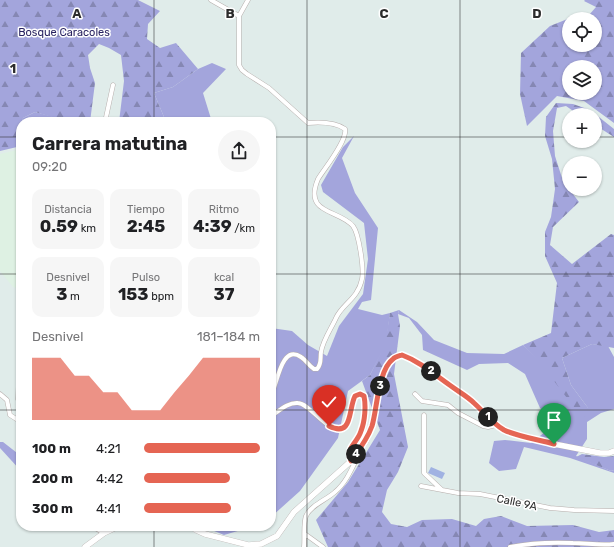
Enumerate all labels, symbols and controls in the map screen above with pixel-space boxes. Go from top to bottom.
text: A [72,6,82,21]
text: B [225,6,235,21]
text: C [379,6,389,21]
text: D [532,6,542,21]
map controls [562,12,602,196]
button: locate [562,12,602,52]
park label: Bosque Caracoles [18,26,110,39]
button: layers [562,60,602,100]
text: 1 [10,61,16,76]
button: + [562,108,602,148]
button: share [218,130,260,172]
text: Carrera matutina [32,133,187,155]
button: − [562,156,602,196]
text: 09:20 [32,159,67,174]
text: Distancia [44,203,92,216]
text: Tiempo [127,203,165,216]
text: Ritmo [209,203,239,216]
text: 0.59 [40,216,78,236]
text: 2:45 [127,216,165,236]
text: 4:39 [193,216,232,236]
text: km [78,222,96,235]
text: /km [232,222,255,235]
text: Desnivel [46,271,90,284]
text: Pulso [132,271,160,284]
text: kcal [214,271,234,284]
text: 3 [56,284,67,304]
text: 153 [118,284,149,304]
text: 37 [214,284,234,304]
text: m [67,290,80,303]
text: bpm [149,290,174,303]
text: Desnivel [32,329,83,344]
text: 181–184 m [197,329,260,344]
pin: 2 [421,361,441,381]
text: 2 [427,364,435,377]
pin: 3 [370,376,390,396]
text: 3 [376,379,384,392]
pin [312,385,346,426]
icon: check [318,391,340,413]
pin [537,403,571,444]
pin: 1 [478,407,498,427]
icon: arrive [543,409,565,431]
text: 1 [485,410,491,423]
text: 100 m [32,441,71,456]
text: 4:21 [96,441,121,456]
pin: 4 [346,444,366,464]
text: 4 [352,447,360,460]
text: 200 m [32,471,73,486]
text: 4:42 [96,471,123,486]
street label: Calle 9A [495,492,539,513]
text: 300 m [32,501,73,516]
text: 4:41 [96,501,121,516]

